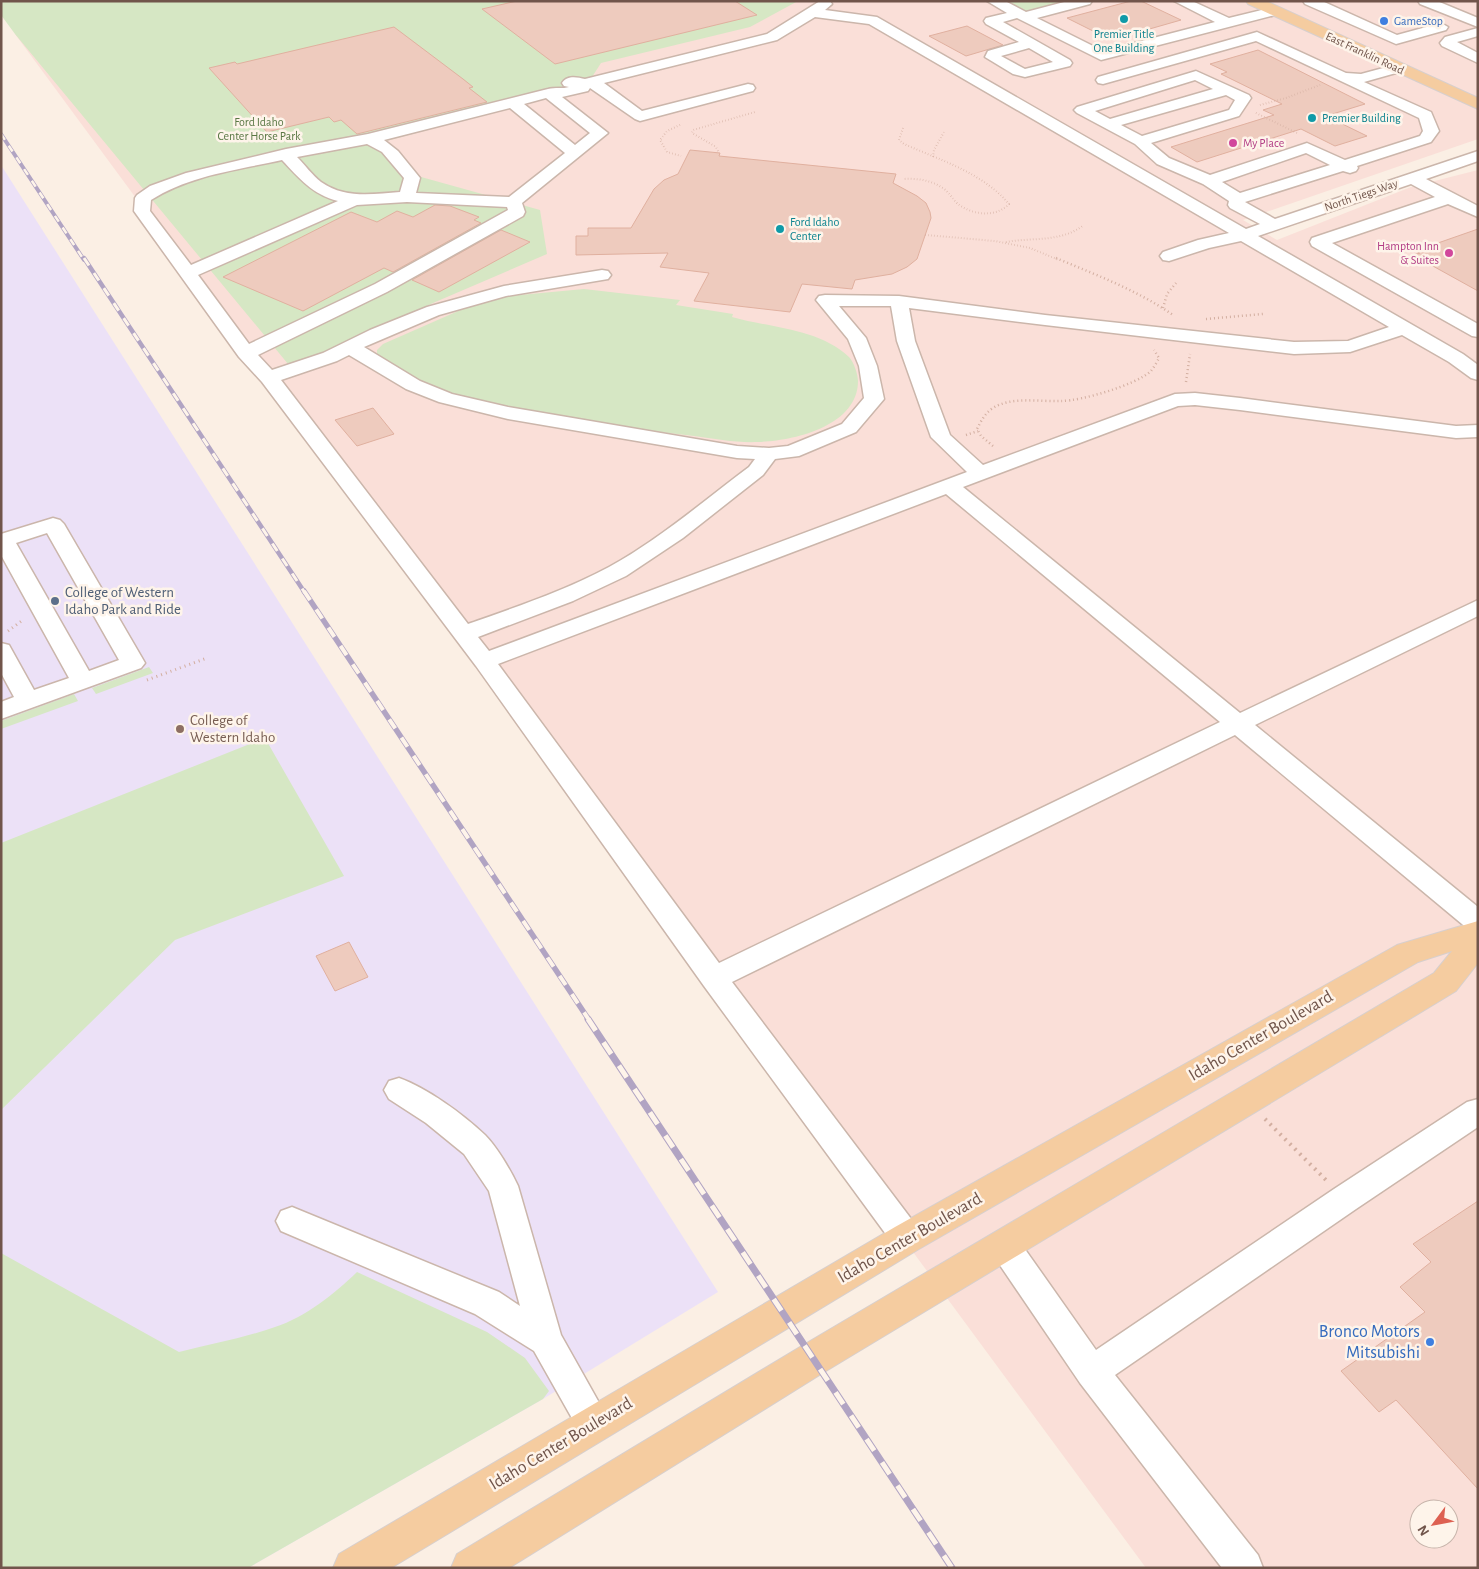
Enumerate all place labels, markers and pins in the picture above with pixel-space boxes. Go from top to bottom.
marker: Premier Title One Building [1118,13,1130,25]
marker: GameStop [1378,15,1390,27]
place label: GameStop [1394,15,1443,27]
place label: Premier Title One Building [1094,28,1155,54]
marker: Premier Building [1306,112,1318,124]
place label: Premier Building [1322,112,1401,124]
marker: My Place [1227,137,1239,149]
place label: My Place [1243,137,1284,150]
place label: Ford Idaho Center [790,216,840,242]
marker: Ford Idaho Center [774,223,786,235]
place label: Hampton Inn & Suites [1377,240,1439,266]
marker: Hampton Inn & Suites [1443,247,1455,259]
place label: College of Western Idaho Park and Ride [65,585,181,617]
marker: College of Western Idaho Park and Ride [49,595,61,607]
place label: College of Western Idaho [190,713,275,745]
marker: College of Western Idaho [174,723,186,735]
place label: Bronco Motors Mitsubishi [1319,1323,1420,1362]
marker: Bronco Motors Mitsubishi [1424,1336,1436,1348]

